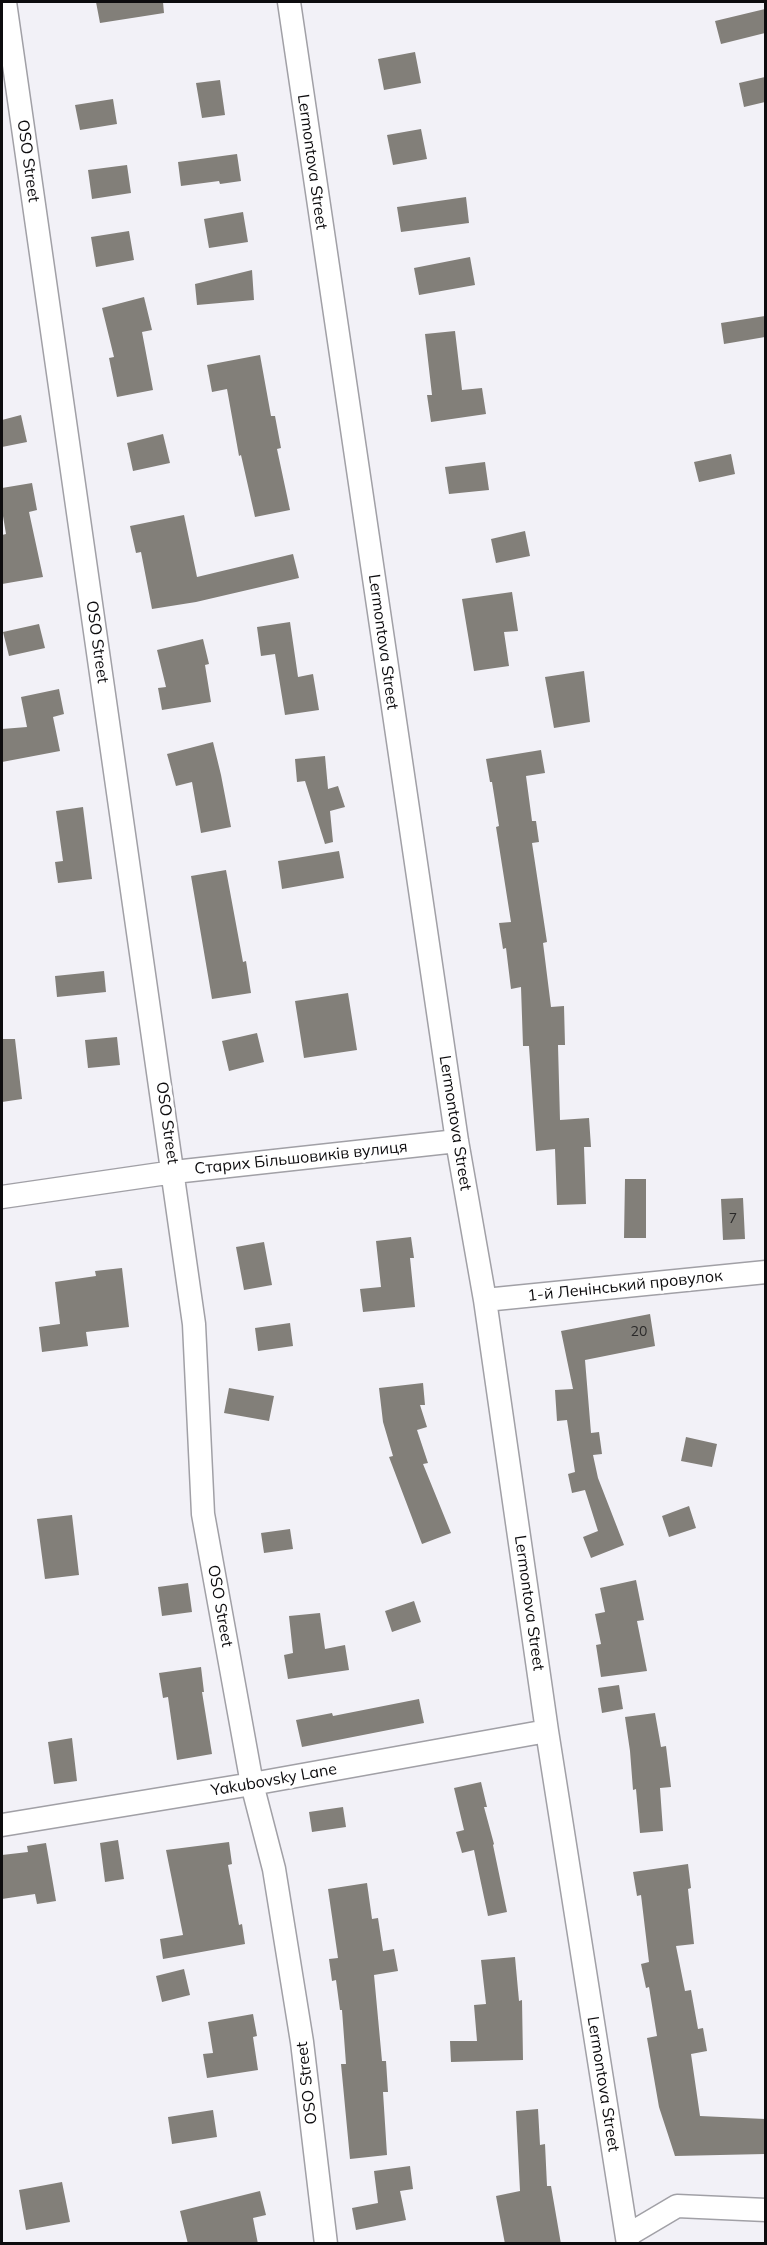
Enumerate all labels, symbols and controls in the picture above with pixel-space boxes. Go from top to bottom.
street label: Lermontova Street [293,93,331,231]
street label: OSO Street [13,119,43,203]
street label: Lermontova Street [364,573,402,711]
street label: OSO Street [82,600,112,684]
street label: Lermontova Street [435,1054,475,1192]
street label: OSO Street [152,1081,182,1165]
street label: Старих Більшовиків вулиця [193,1137,409,1179]
house number: 7 [729,1211,737,1227]
street label: 1-й Ленінський провулок [527,1266,723,1306]
house number: 20 [631,1324,647,1340]
street label: Lermontova Street [510,1534,548,1672]
street label: OSO Street [203,1563,237,1649]
street label: Yakubovsky Lane [210,1759,338,1801]
street label: Lermontova Street [583,2015,623,2153]
street label: OSO Street [292,2041,322,2125]

